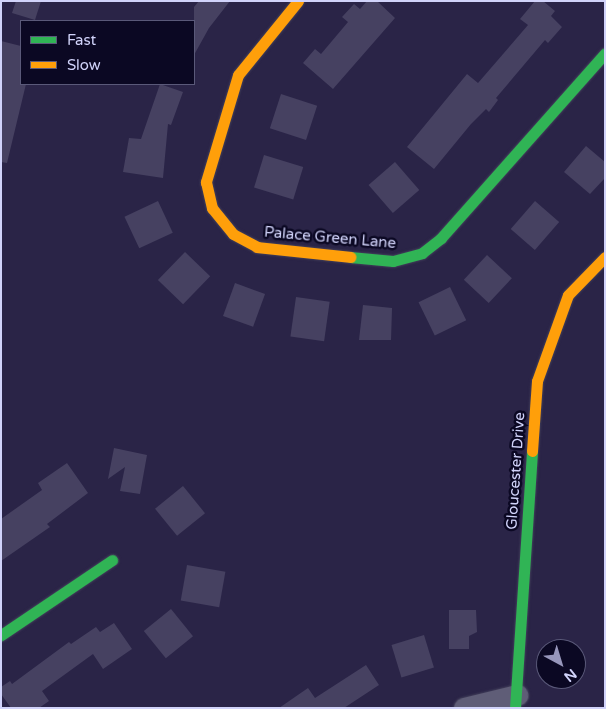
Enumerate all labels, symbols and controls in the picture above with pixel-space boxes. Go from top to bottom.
legend [20,20,195,85]
text: Fast [67,31,96,49]
text: Slow [67,56,101,74]
street label: Palace Green Lane [263,223,397,253]
street label: Gloucester Drive [503,412,529,530]
north arrow [536,639,586,689]
text: N [560,665,580,685]

